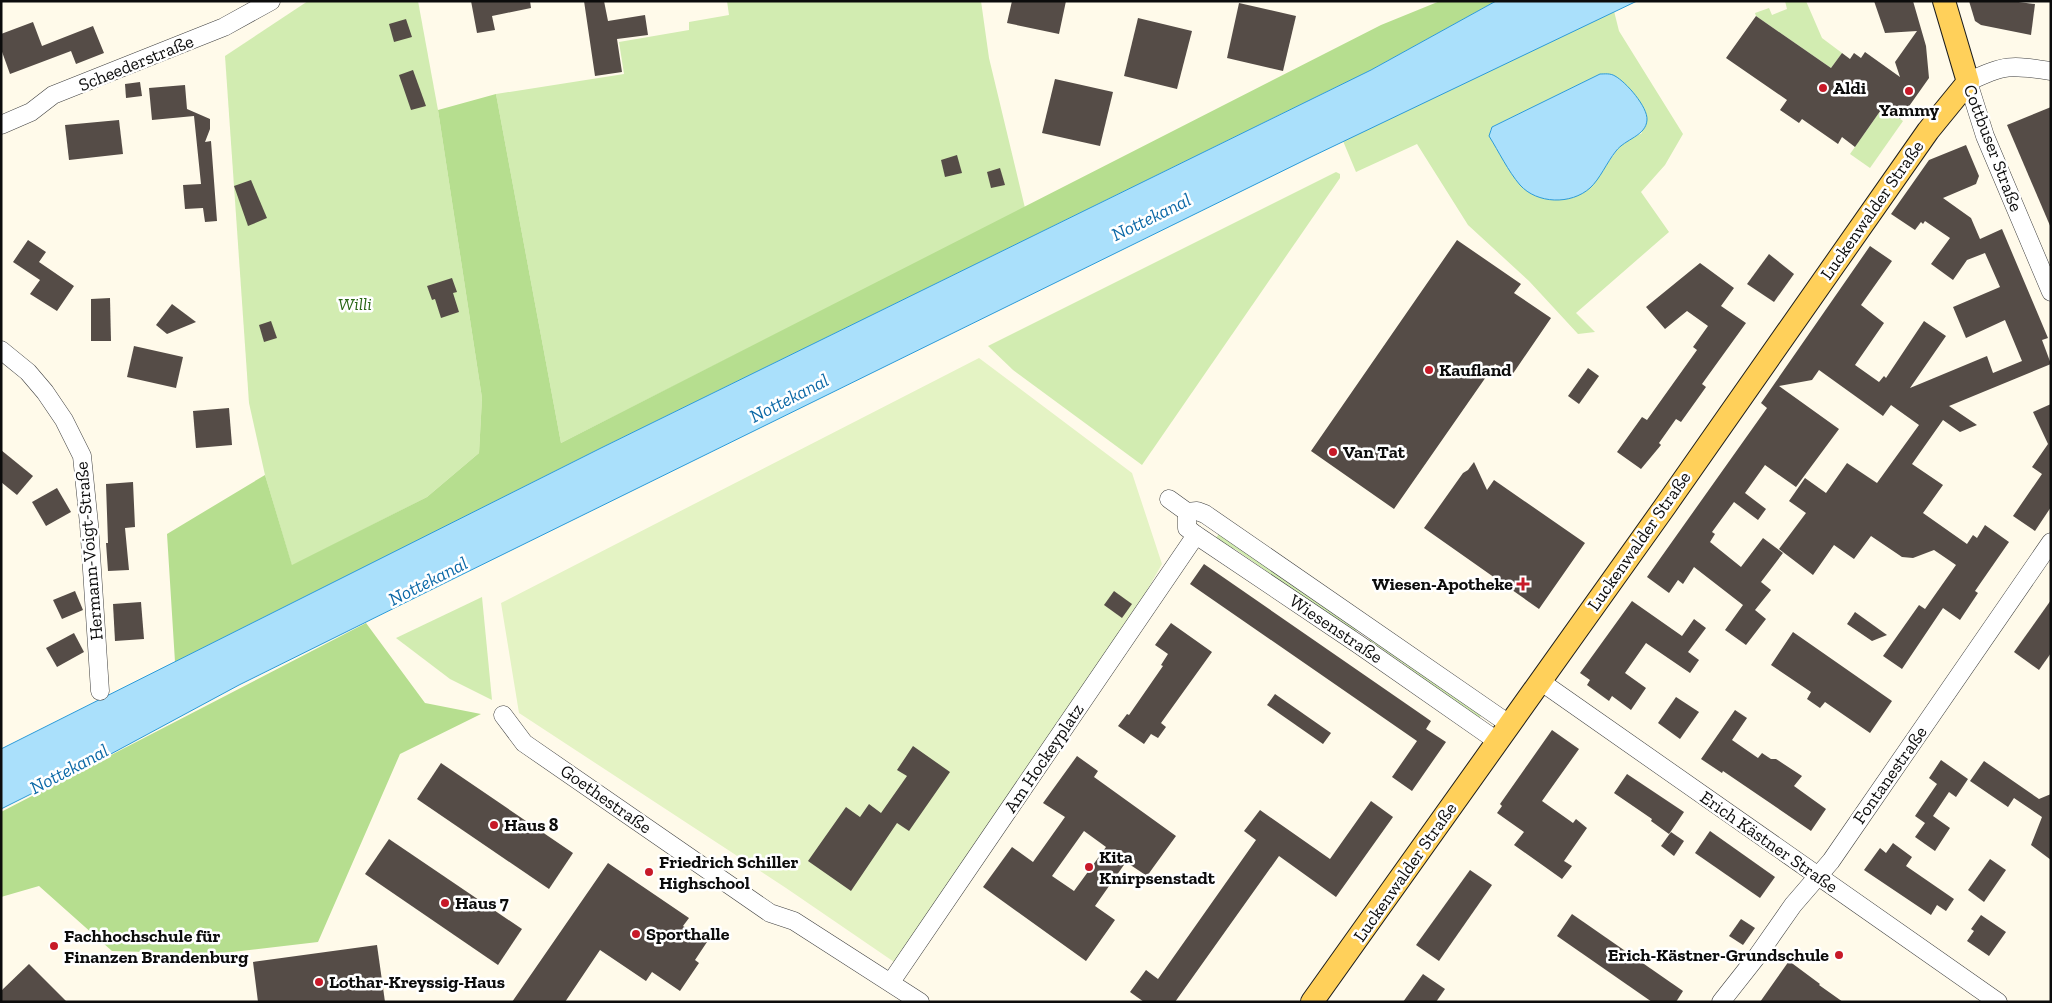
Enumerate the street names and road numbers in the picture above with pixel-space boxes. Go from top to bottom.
street label: Scheederstraße [75,30,197,96]
street label: Cottbuser Straße [1959,81,2027,215]
street label: Luckenwalder Straße [1816,136,1928,284]
street label: Hermann-Voigt-Straße [70,461,108,641]
street label: Luckenwalder Straße [1583,467,1695,615]
street label: Wiesenstraße [1285,590,1387,668]
street label: Am Hockeyplatz [999,699,1089,817]
street label: Fontanestraße [1848,722,1932,828]
street label: Goethestraße [556,759,656,839]
street label: Erich Kästner Straße [1696,786,1842,898]
street label: Luckenwalder Straße [1349,798,1461,946]

